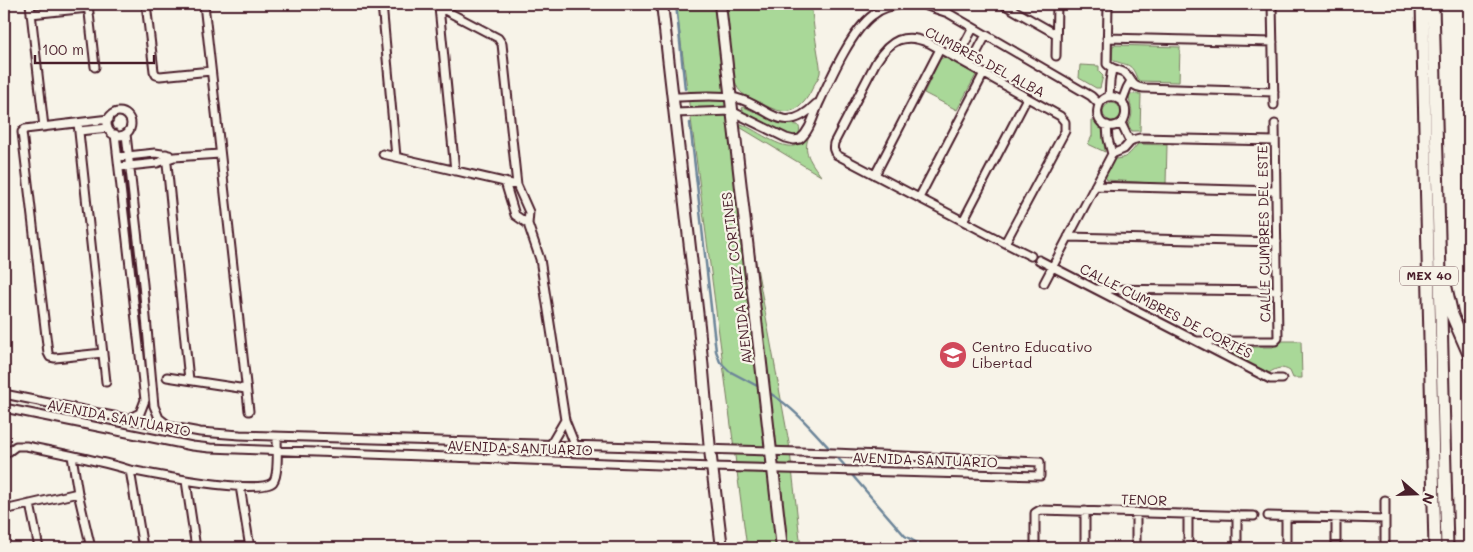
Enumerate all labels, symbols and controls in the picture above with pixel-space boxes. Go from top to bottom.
street label: CUMBRES DEL ALBA [922,22,1049,101]
scale bar [35,32,154,64]
text: 100 m [42,39,84,59]
street label: CALLE CUMBRES DEL ESTE [1252,146,1275,322]
street label: AVENIDA RUIZ CORTINES [716,191,757,365]
street label: CALLE CUMBRES DE CORTÉS [1077,259,1256,363]
road number: MEX 40 [1400,266,1458,286]
place label: Centro Educativo Libertad [972,337,1092,372]
school or university icon: Centro Educativo Libertad [938,340,968,370]
street label: AVENIDA SANTUARIO [46,394,192,441]
street label: AVENIDA SANTUARIO [447,435,593,460]
street label: AVENIDA SANTUARIO [852,447,998,472]
north arrow [1390,470,1440,520]
street label: TENOR [1121,489,1167,510]
text: N [1418,490,1439,507]

